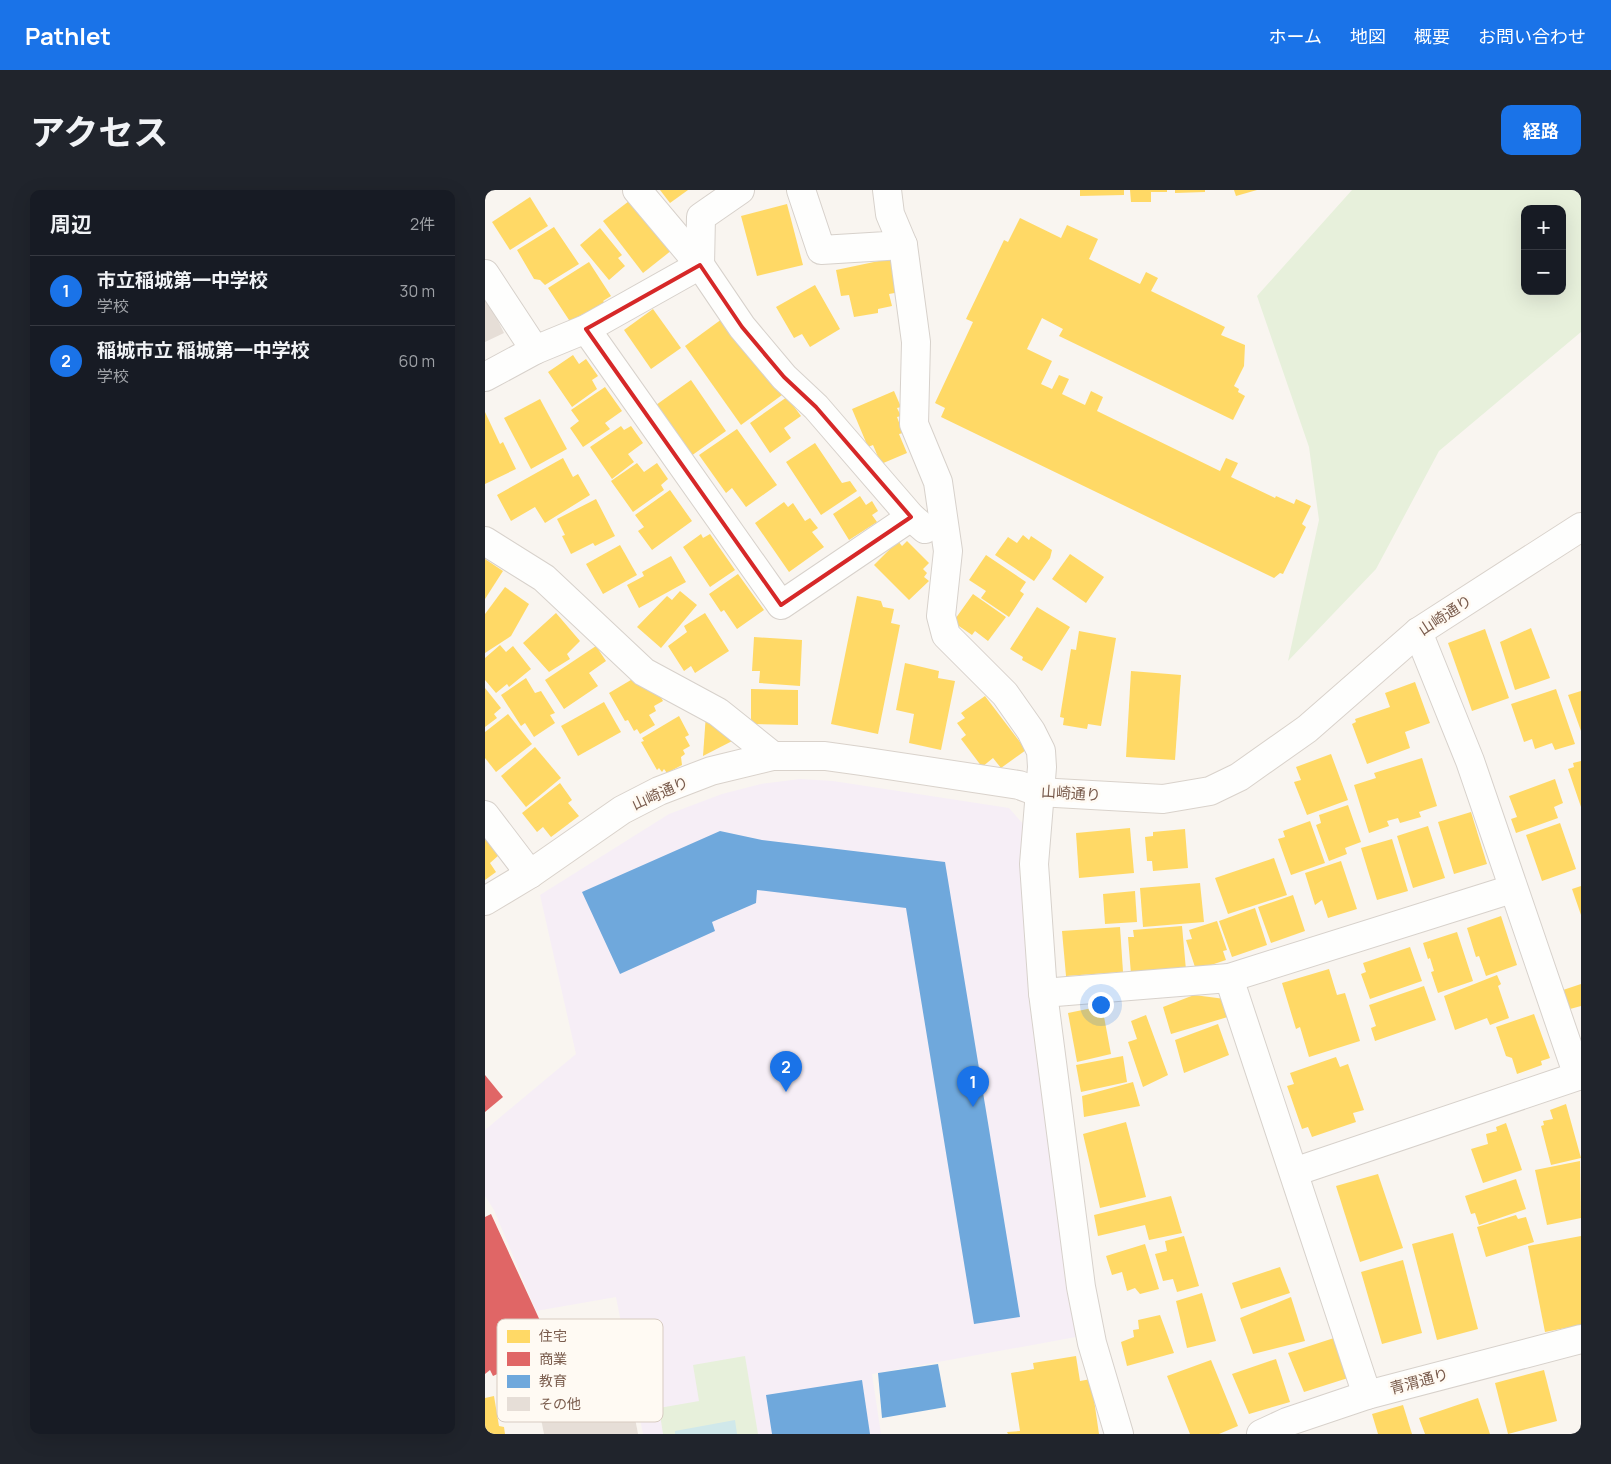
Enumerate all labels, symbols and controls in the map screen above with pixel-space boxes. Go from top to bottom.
text: Pathlet [25,19,111,52]
text: ホーム [1269,24,1322,48]
text: 地図 [1350,24,1386,48]
text: 概要 [1414,24,1450,48]
text: お問い合わせ [1478,24,1586,48]
button: 経路 [1501,105,1581,155]
text: アクセス [30,108,168,156]
map controls [1521,205,1566,295]
button: + [1521,205,1566,250]
text: 周辺 [50,210,92,238]
text: 2件 [410,213,435,235]
button: − [1521,250,1566,295]
text: 市立稲城第一中学校 [97,267,268,293]
text: 1 [62,280,70,302]
text: 30 m [400,280,435,302]
text: 学校 [97,295,129,317]
text: 稲城市立 稲城第一中学校 [97,337,310,363]
text: 2 [61,350,71,372]
text: 60 m [399,350,435,372]
text: 学校 [97,365,129,387]
street label: 山崎通り [1414,590,1476,640]
street label: 山崎通り [628,771,692,815]
street label: 山崎通り [1040,780,1102,806]
your location [1088,992,1114,1018]
pin: 2 [770,1051,802,1092]
pin: 1 [957,1066,989,1107]
legend [497,1319,663,1422]
text: 住宅 [539,1326,567,1345]
text: 商業 [539,1349,567,1368]
street label: 青渭通り [1387,1363,1451,1399]
text: 教育 [539,1371,567,1390]
text: その他 [539,1394,581,1413]

